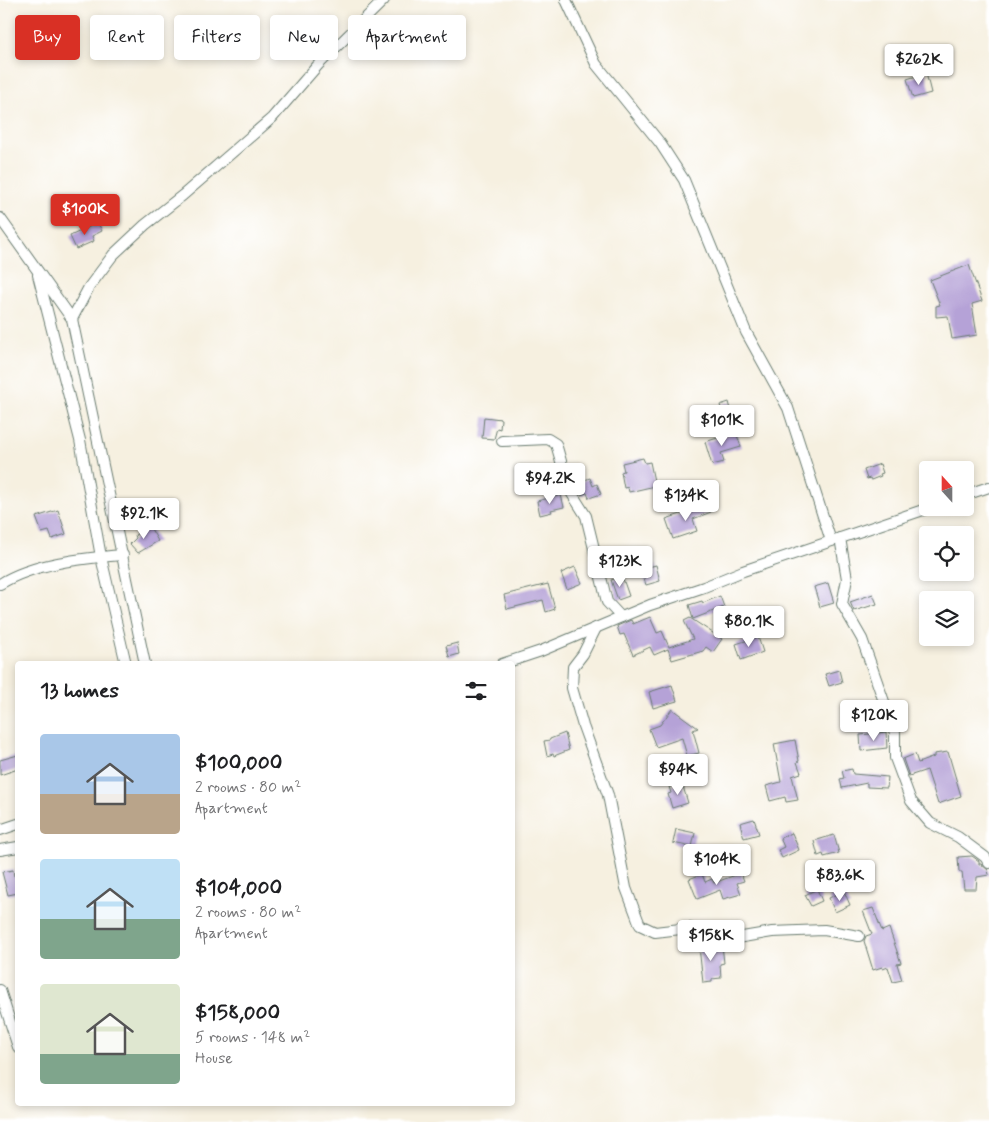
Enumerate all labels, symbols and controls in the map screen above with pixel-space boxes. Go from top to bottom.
chip: Buy [15,15,80,60]
chip: Rent [90,15,164,60]
chip: Filters [174,15,260,60]
chip: New [270,15,338,60]
chip: Apartment [348,15,466,60]
pin: $262K [884,44,954,86]
text: $262K [896,49,942,70]
pin: $100K [50,194,120,236]
text: $100K [62,199,108,220]
pin: $101K [687,404,757,447]
text: $101K [700,410,744,431]
north arrow [919,461,974,516]
map controls [919,461,974,646]
pin: $94.2K [509,462,591,505]
text: $94.2K [525,468,575,489]
pin: $134K [651,480,721,522]
text: $134K [664,485,708,506]
pin: $92.1K [103,498,185,540]
text: $92.1K [120,503,168,524]
button: locate [919,526,974,581]
pin: $123K [585,546,655,588]
text: $123K [599,551,641,572]
button: layers [919,591,974,646]
pin: $80.1K [708,606,790,648]
text: $80.1K [724,611,774,632]
text: 13 homes [40,677,119,705]
icon: filters [462,677,490,705]
pin: $120K [839,700,909,742]
text: $120K [851,705,897,726]
text: $100,000 [195,749,282,777]
icon: home [80,754,140,814]
pin: $94K [648,754,708,796]
text: $94K [659,759,697,780]
text: 2 rooms · 80 m² [195,777,301,798]
text: Apartment [195,798,268,819]
pin: $104K [682,844,752,886]
text: $104K [694,849,740,870]
pin: $83.6K [799,860,881,902]
text: $83.6K [816,865,864,886]
text: $104,000 [195,874,282,902]
icon: home [80,879,140,939]
text: 2 rooms · 80 m² [195,902,301,923]
pin: $158K [676,920,746,962]
text: Apartment [195,923,268,944]
text: $158K [688,925,734,946]
text: $158,000 [195,999,280,1027]
icon: home [80,1004,140,1064]
text: 5 rooms · 148 m² [195,1027,310,1048]
text: House [195,1048,233,1069]

